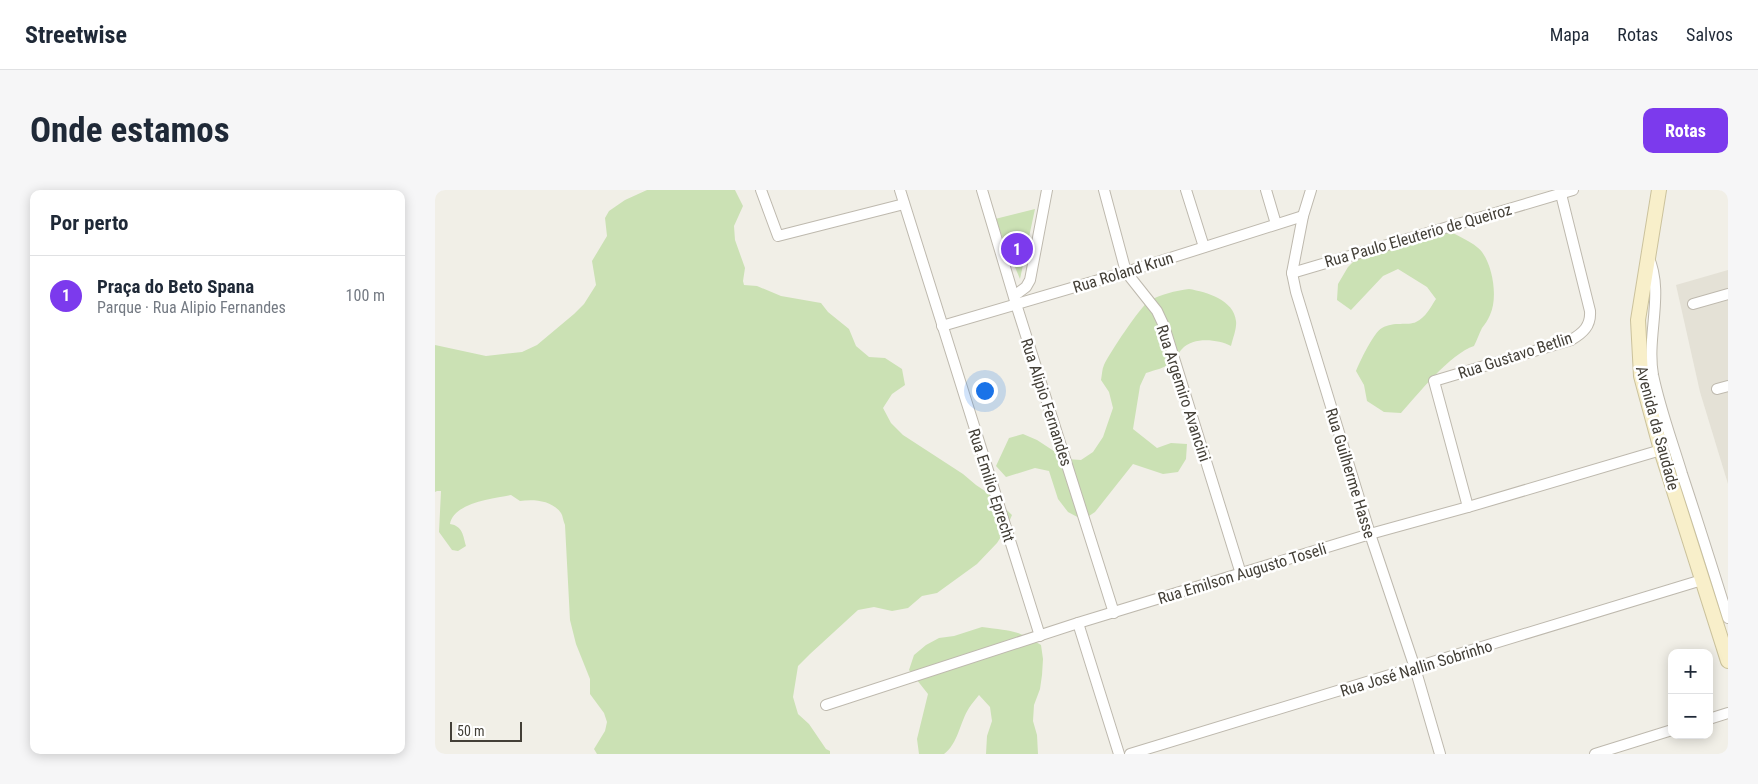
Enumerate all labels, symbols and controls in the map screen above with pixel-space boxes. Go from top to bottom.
text: Streetwise [25,21,127,49]
text: Mapa [1550,24,1589,45]
text: Rotas [1617,24,1658,45]
text: Salvos [1686,24,1733,45]
button: Rotas [1643,108,1728,153]
text: Onde estamos [30,110,230,151]
street label: Rua Paulo Eleuterio de Queiroz [1322,200,1514,271]
text: Por perto [50,211,129,235]
pin: 1 [1001,230,1033,268]
street label: Rua Roland Krun [1071,248,1176,297]
text: Praça do Beto Spana [97,275,254,298]
text: 1 [62,286,70,305]
text: 100 m [346,286,385,305]
text: Parque · Rua Alipio Fernandes [97,298,286,317]
street label: Rua Argemiro Avancini [1152,322,1215,464]
street label: Rua Gustavo Betlin [1456,328,1575,383]
street label: Rua Alipio Fernandes [1017,336,1076,468]
street label: Avenida da Saudade [1632,364,1683,492]
your location [972,378,998,404]
street label: Rua Guilherme Hasse [1322,406,1379,541]
street label: Rua Emilio Eprecht [964,426,1019,545]
street label: Rua Emilson Augusto Toseli [1156,539,1329,608]
street label: Rua José Nallin Sobrinho [1338,636,1495,701]
map controls [1668,649,1713,739]
button: + [1668,649,1713,694]
button: − [1668,694,1713,739]
scale bar [450,719,523,742]
text: 50 m [457,723,485,739]

